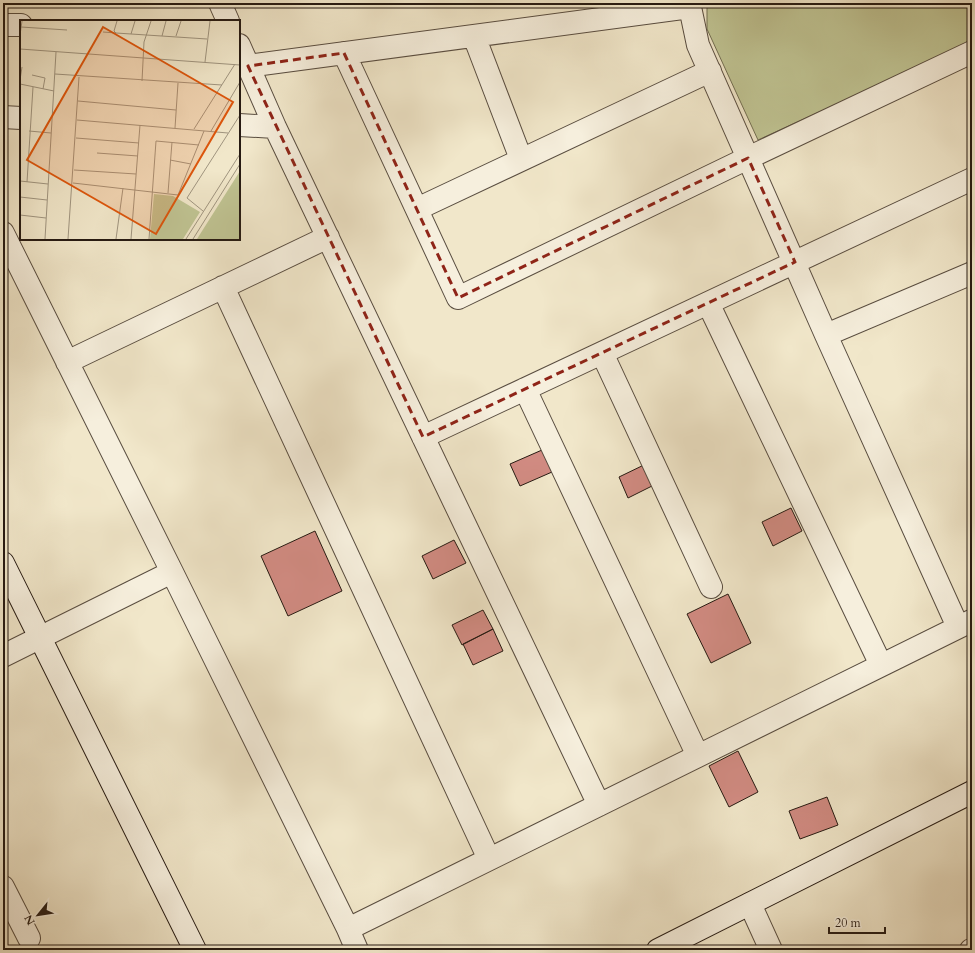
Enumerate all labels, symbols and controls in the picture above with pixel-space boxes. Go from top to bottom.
inset map [20,20,240,240]
north arrow [18,895,58,935]
scale bar [829,909,885,935]
text: N [21,911,39,928]
text: 20 m [835,915,862,931]

